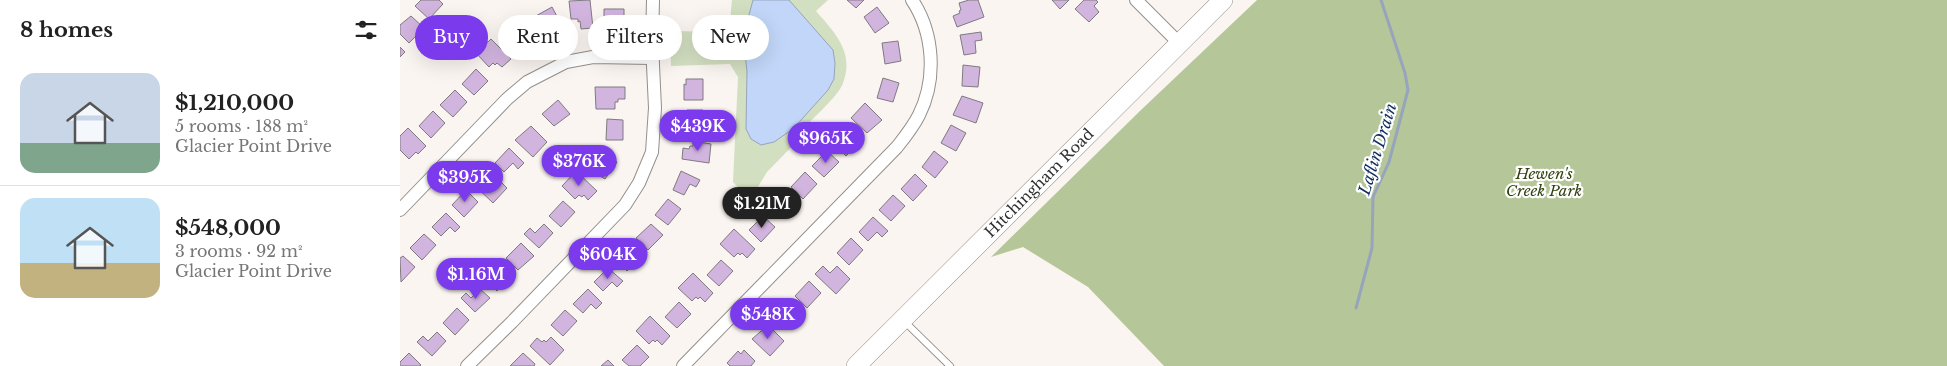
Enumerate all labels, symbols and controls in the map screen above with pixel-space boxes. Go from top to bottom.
chip: Buy [415,15,488,60]
chip: Rent [498,15,578,60]
chip: Filters [588,15,682,60]
chip: New [692,15,769,60]
icon: filters [352,16,380,44]
text: 8 homes [20,17,113,43]
text: $1,210,000 [175,90,294,116]
icon: home [60,93,120,153]
water label: Laflin Drain [1353,101,1400,198]
pin: $439K [663,110,733,152]
text: 5 rooms · 188 m² [175,116,308,136]
text: $439K [670,116,726,136]
pin: $965K [791,121,861,164]
street label: Hitchingham Road [980,124,1098,241]
text: $965K [799,128,853,148]
text: Glacier Point Drive [175,136,332,156]
pin: $376K [544,144,614,187]
text: $376K [553,151,605,171]
pin: $395K [430,160,500,203]
park label: Hewen's Creek Park [1506,164,1582,200]
text: $395K [438,167,492,187]
pin: $1.21M [721,186,803,229]
text: $1.21M [733,193,791,213]
text: $548,000 [175,215,281,241]
icon: home [60,218,120,278]
pin: $604K [573,238,643,280]
text: 3 rooms · 92 m² [175,241,302,261]
text: $604K [580,244,636,264]
pin: $1.16M [435,258,517,300]
text: Glacier Point Drive [175,261,332,281]
text: $1.16M [447,264,505,284]
pin: $548K [733,298,803,340]
text: $548K [741,304,795,324]

